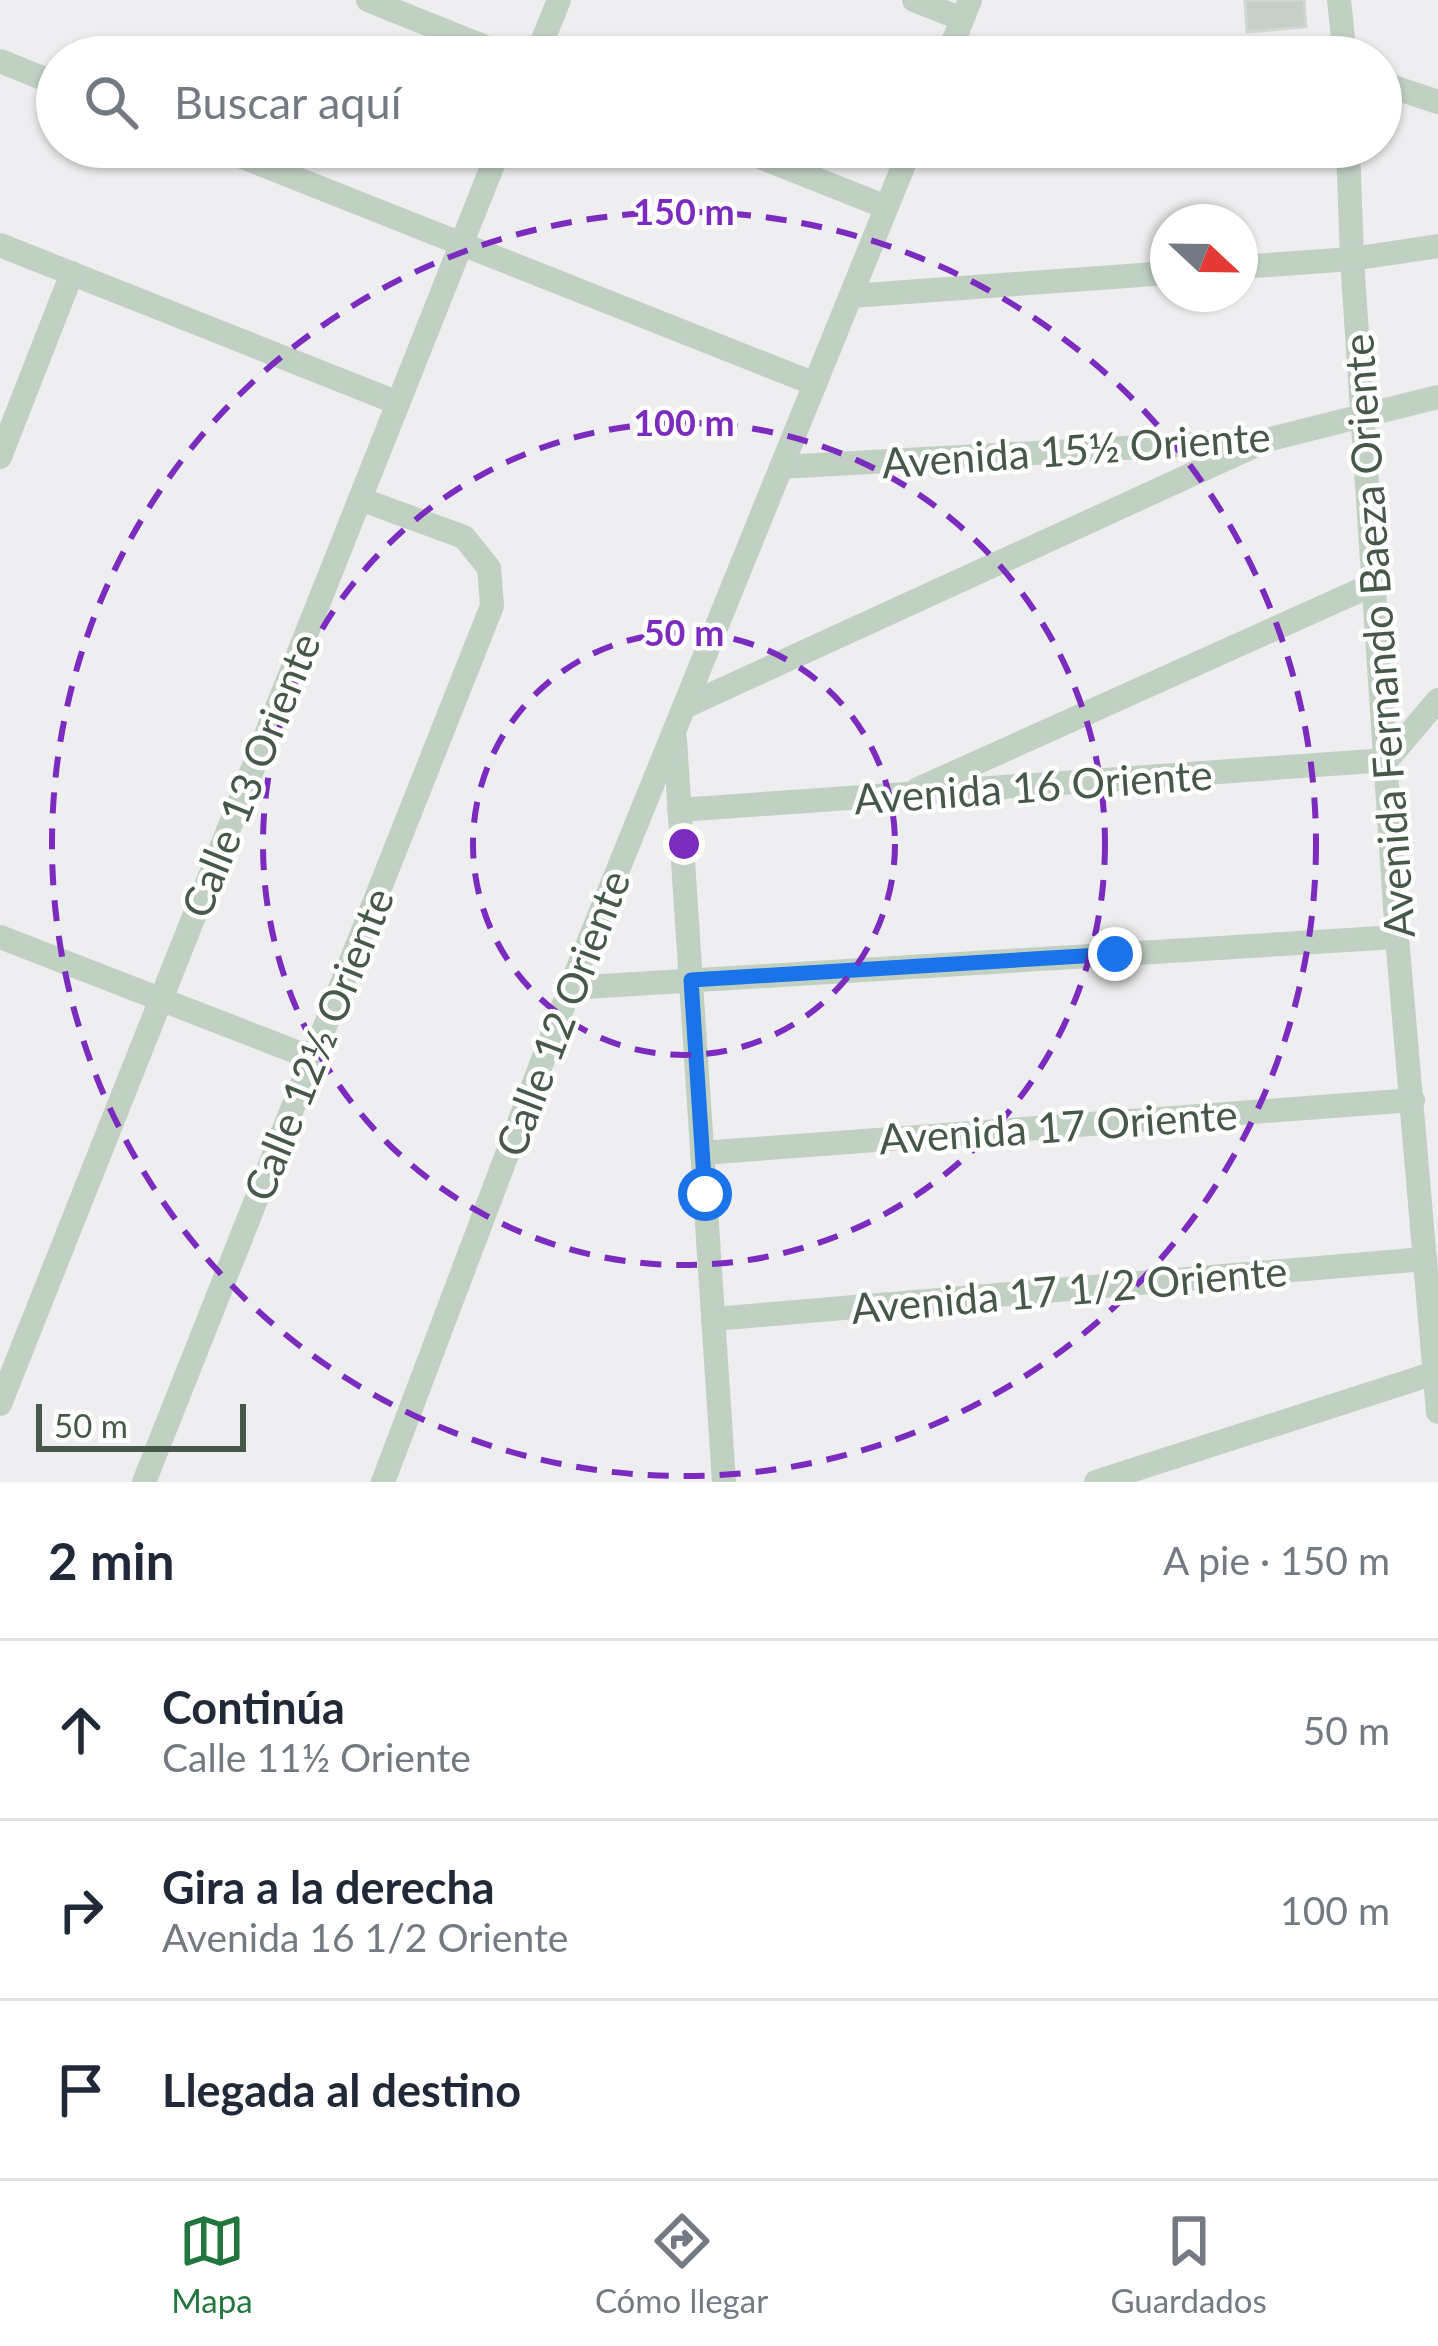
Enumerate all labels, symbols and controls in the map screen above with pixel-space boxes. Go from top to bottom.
search box [36,36,1402,168]
icon: search [78,69,144,135]
text: Buscar aquí [174,75,401,129]
text: 150 m [633,189,735,233]
north arrow [1150,204,1258,312]
street label: Avenida Fernando Baeza Oriente [1332,332,1424,940]
text: 100 m [633,400,735,444]
street label: Avenida 15½ Oriente [880,410,1272,488]
text: 50 m [644,610,724,654]
street label: Calle 13 Oriente [170,626,330,924]
street label: Avenida 16 Oriente [852,749,1214,823]
centre of rings [663,823,705,865]
street label: Calle 12 Oriente [485,863,639,1163]
street label: Calle 12½ Oriente [233,880,403,1208]
route end [1088,927,1142,981]
street label: Avenida 17 Oriente [877,1089,1239,1163]
route start [678,1167,732,1221]
street label: Avenida 17 1/2 Oriente [849,1245,1289,1333]
scale bar [36,1398,246,1451]
text: 50 m [54,1405,128,1445]
text: 2 min [48,1530,174,1591]
text: A pie · 150 m [1163,1537,1390,1583]
text: Continúa [162,1680,345,1734]
icon: ahead [48,1697,114,1763]
text: 50 m [1303,1707,1390,1753]
text: Calle 11½ Oriente [162,1734,471,1780]
text: Gira a la derecha [162,1860,495,1914]
icon: right [48,1877,114,1943]
text: 100 m [1280,1887,1390,1933]
text: Avenida 16 1/2 Oriente [162,1914,568,1960]
icon: arrive [48,2057,114,2123]
text: Llegada al destino [162,2063,521,2117]
tab: Mapa [171,2208,253,2320]
tab: Cómo llegar [595,2208,768,2320]
tab: Guardados [1110,2208,1267,2320]

